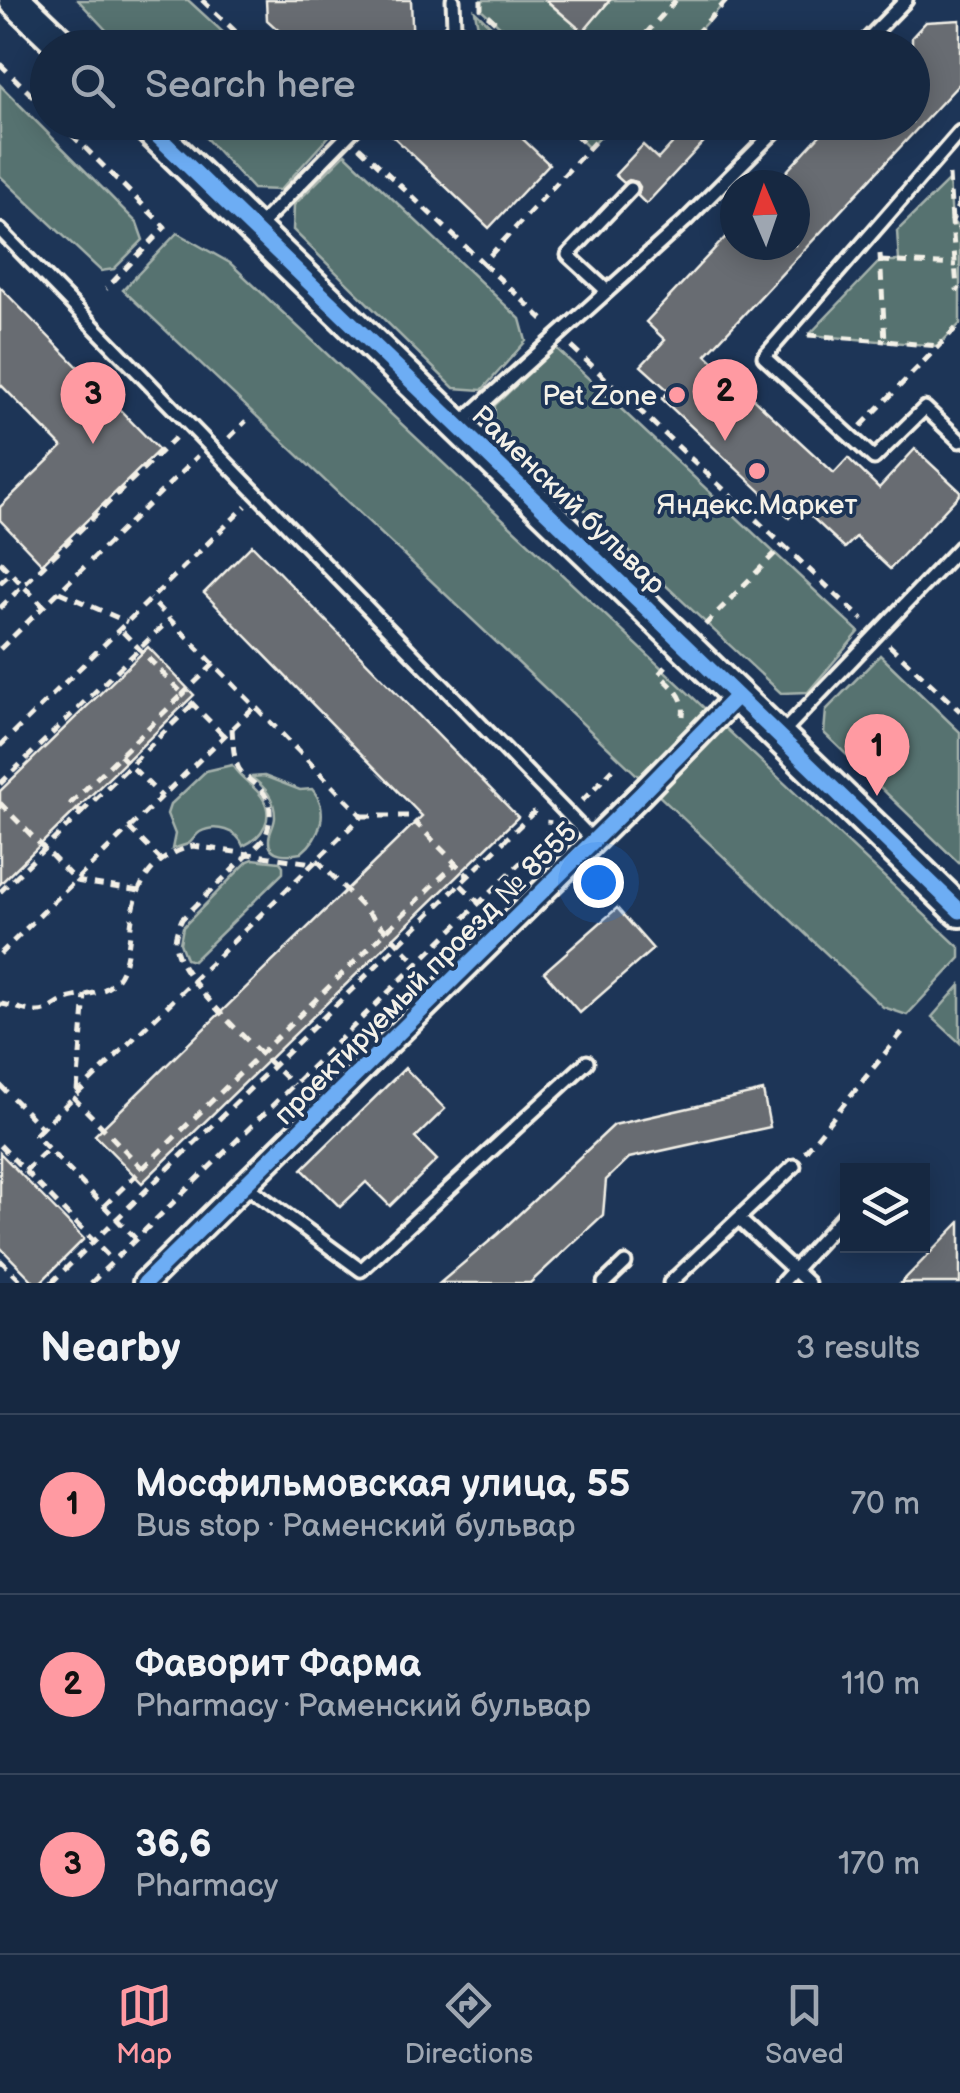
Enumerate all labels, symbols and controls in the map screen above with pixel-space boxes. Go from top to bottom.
search box [30,30,930,140]
icon: search [65,58,120,113]
text: Search here [145,63,356,108]
north arrow [720,170,810,260]
pin: 2 [692,358,758,441]
pin: 3 [61,362,126,444]
place label: Pet Zone [542,380,657,413]
marker: Pet Zone [666,384,688,406]
street label: Раменский бульвар [464,399,672,601]
marker: Яндекс.Маркет [746,460,768,482]
place label: Яндекс.Маркет [657,489,858,522]
pin: 1 [844,714,910,796]
street label: проектируемый проезд № 8555 [268,816,584,1132]
your location [573,857,624,908]
map controls [840,1163,930,1253]
button: layers [840,1163,930,1253]
text: Nearby [40,1323,180,1374]
text: 3 results [796,1329,920,1368]
text: Мосфильмовская улица, 55 [135,1462,630,1507]
text: 1 [66,1485,79,1524]
text: 70 m [850,1485,920,1524]
text: Bus stop · Раменский бульвар [135,1507,575,1546]
text: Фаворит Фарма [135,1642,421,1687]
text: 2 [63,1665,82,1704]
text: 110 m [841,1665,920,1704]
text: Pharmacy · Раменский бульвар [135,1687,591,1726]
text: 36,6 [135,1822,212,1867]
text: 3 [63,1845,82,1884]
text: 170 m [838,1845,920,1884]
text: Pharmacy [135,1867,278,1906]
tab: Map [116,1978,172,2071]
tab: Directions [404,1978,533,2071]
tab: Saved [765,1978,844,2071]

